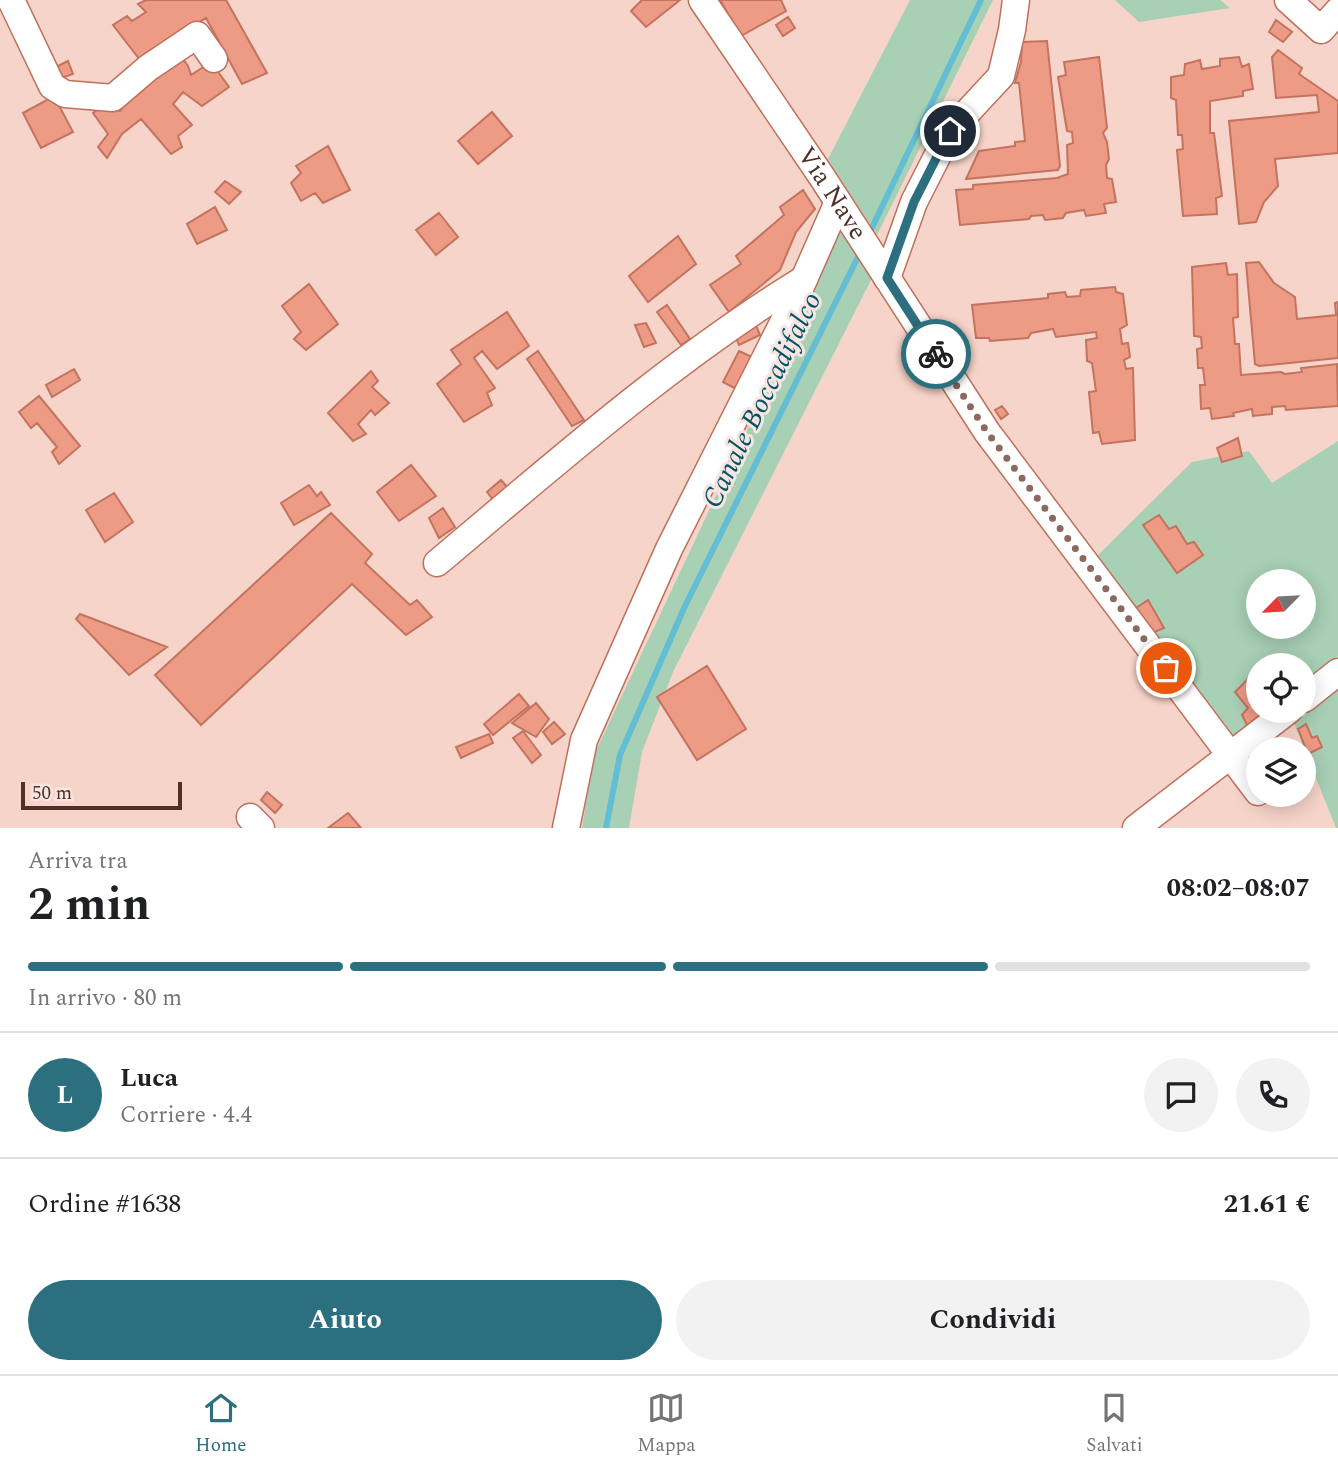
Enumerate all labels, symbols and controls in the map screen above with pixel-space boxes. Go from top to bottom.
pin [920,101,980,161]
icon: home [931,112,969,150]
street label: Via Nave [787,138,878,248]
water label: Canale Boccadifalco [691,284,833,516]
courier [901,319,971,389]
icon: bike [917,335,955,373]
north arrow [1246,569,1316,639]
map controls [1246,569,1316,807]
pin [1136,638,1196,698]
icon: bag [1147,649,1185,687]
button: locate [1246,653,1316,723]
button: layers [1246,737,1316,807]
scale bar [21,779,182,811]
text: 50 m [32,779,72,808]
text: Arriva tra [28,844,128,879]
text: 08:02–08:07 [1166,868,1310,908]
text: 2 min [28,870,150,940]
text: In arrivo · 80 m [28,981,182,1016]
text: Luca [120,1058,178,1098]
button: chat [1144,1058,1218,1132]
button: phone [1236,1058,1310,1132]
text: L [57,1075,73,1115]
text: Corriere · 4.4 [120,1098,252,1133]
text: Ordine #1638 [28,1184,181,1224]
text: 21.61 € [1224,1184,1310,1224]
button: Aiuto [28,1280,662,1360]
button: Condividi [676,1280,1310,1360]
tab: Home [195,1389,247,1460]
tab: Mappa [637,1389,696,1460]
tab: Salvati [1086,1389,1143,1460]

